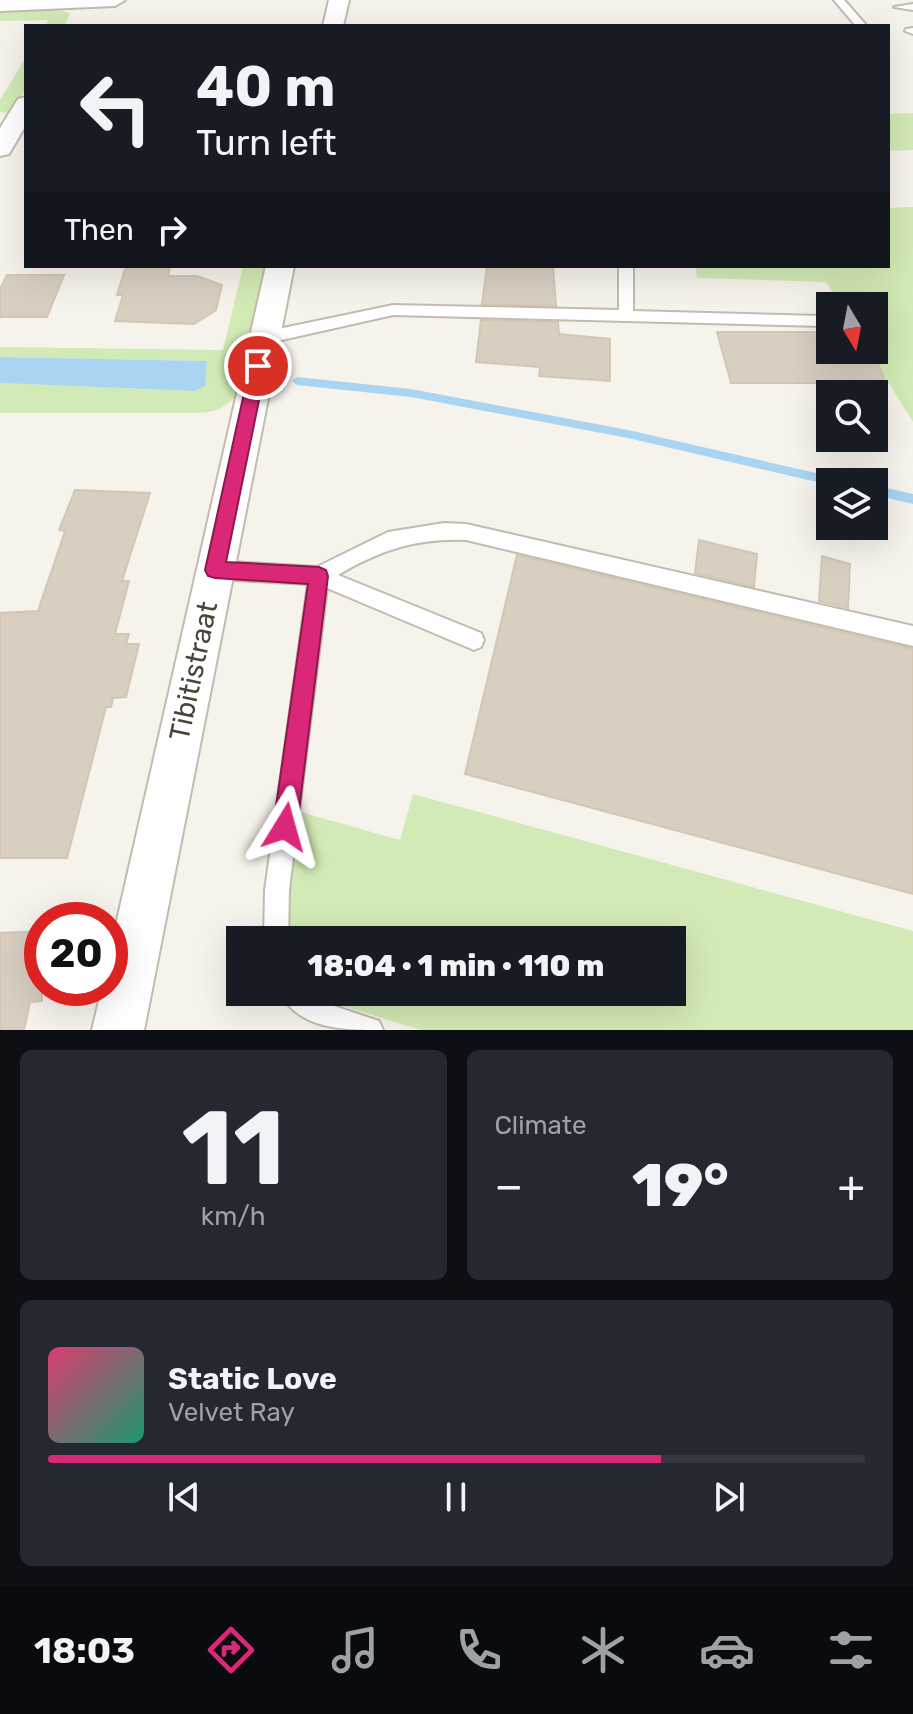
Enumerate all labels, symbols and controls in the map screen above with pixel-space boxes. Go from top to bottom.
text: 40 m [196,54,336,120]
icon: left [64,56,168,160]
text: Turn left [196,121,337,164]
icon: right [150,208,194,252]
text: Then [64,212,134,248]
north arrow [816,292,888,364]
map controls [816,292,888,540]
pin [224,332,292,400]
icon: arrive [236,344,280,388]
button: search [816,380,888,452]
button: layers [816,468,888,540]
street label: Tibitistraat [163,598,224,744]
position arrow [243,785,327,869]
speed limit sign: 20 [24,902,128,1006]
text: 18:04 · 1 min · 110 m [308,948,604,984]
text: 11 [182,1087,285,1210]
text: Climate [495,1110,587,1141]
text: 19° [632,1150,729,1221]
text: − [495,1160,523,1212]
text: + [838,1160,865,1212]
text: km/h [201,1201,266,1232]
text: Static Love [168,1361,337,1397]
text: Velvet Ray [168,1397,295,1428]
icon: previous [162,1475,206,1519]
icon: pause [434,1475,478,1519]
icon: next [707,1475,751,1519]
icon: directions [203,1622,259,1678]
icon: music [327,1622,383,1678]
icon: phone [451,1622,507,1678]
icon: climate [575,1622,631,1678]
icon: car [699,1622,755,1678]
icon: filters [823,1622,879,1678]
text: 18:03 [34,1629,135,1672]

